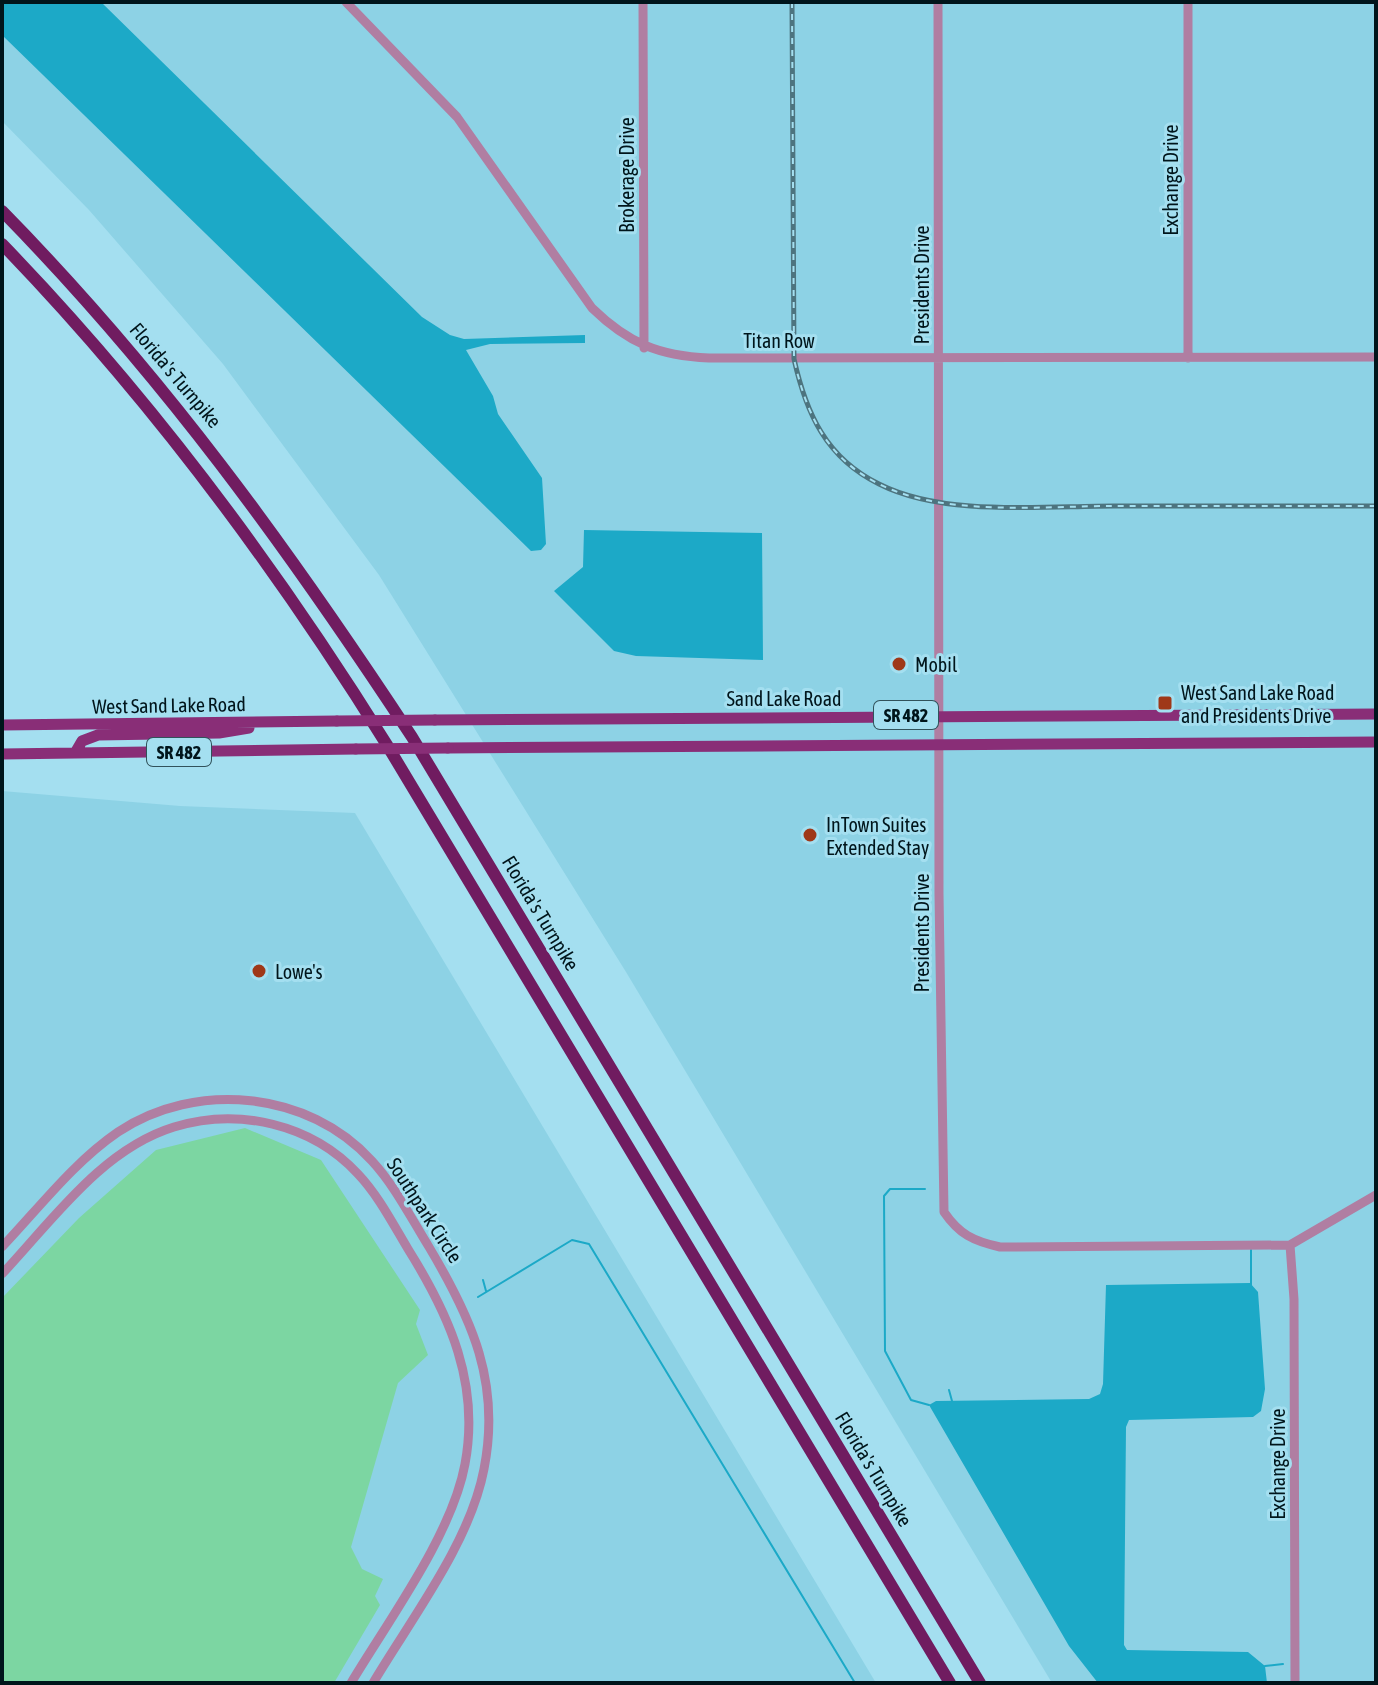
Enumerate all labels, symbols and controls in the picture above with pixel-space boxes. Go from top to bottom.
street label: Brokerage Drive [615,117,638,233]
street label: Exchange Drive [1159,124,1182,236]
street label: Presidents Drive [910,225,933,345]
street label: Florida's Turnpike [126,318,226,432]
street label: Titan Row [743,329,815,352]
place label: Mobil [915,653,958,676]
marker: Mobil [890,655,908,673]
place label: West Sand Lake Road and Presidents Drive [1181,681,1335,727]
street label: Sand Lake Road [726,687,842,710]
street label: West Sand Lake Road [92,692,246,718]
marker: West Sand Lake Road and Presidents Drive [1156,694,1174,712]
road number: SR 482 [874,701,938,729]
road number: SR 482 [147,738,211,766]
place label: InTown Suites Extended Stay [826,813,929,859]
marker: InTown Suites Extended Stay [801,826,819,844]
street label: Florida's Turnpike [498,852,584,974]
street label: Presidents Drive [910,873,933,993]
place label: Lowe's [275,960,323,983]
marker: Lowe's [250,962,268,980]
street label: Southpark Circle [383,1153,467,1267]
street label: Florida's Turnpike [831,1408,917,1530]
street label: Exchange Drive [1266,1408,1289,1520]

